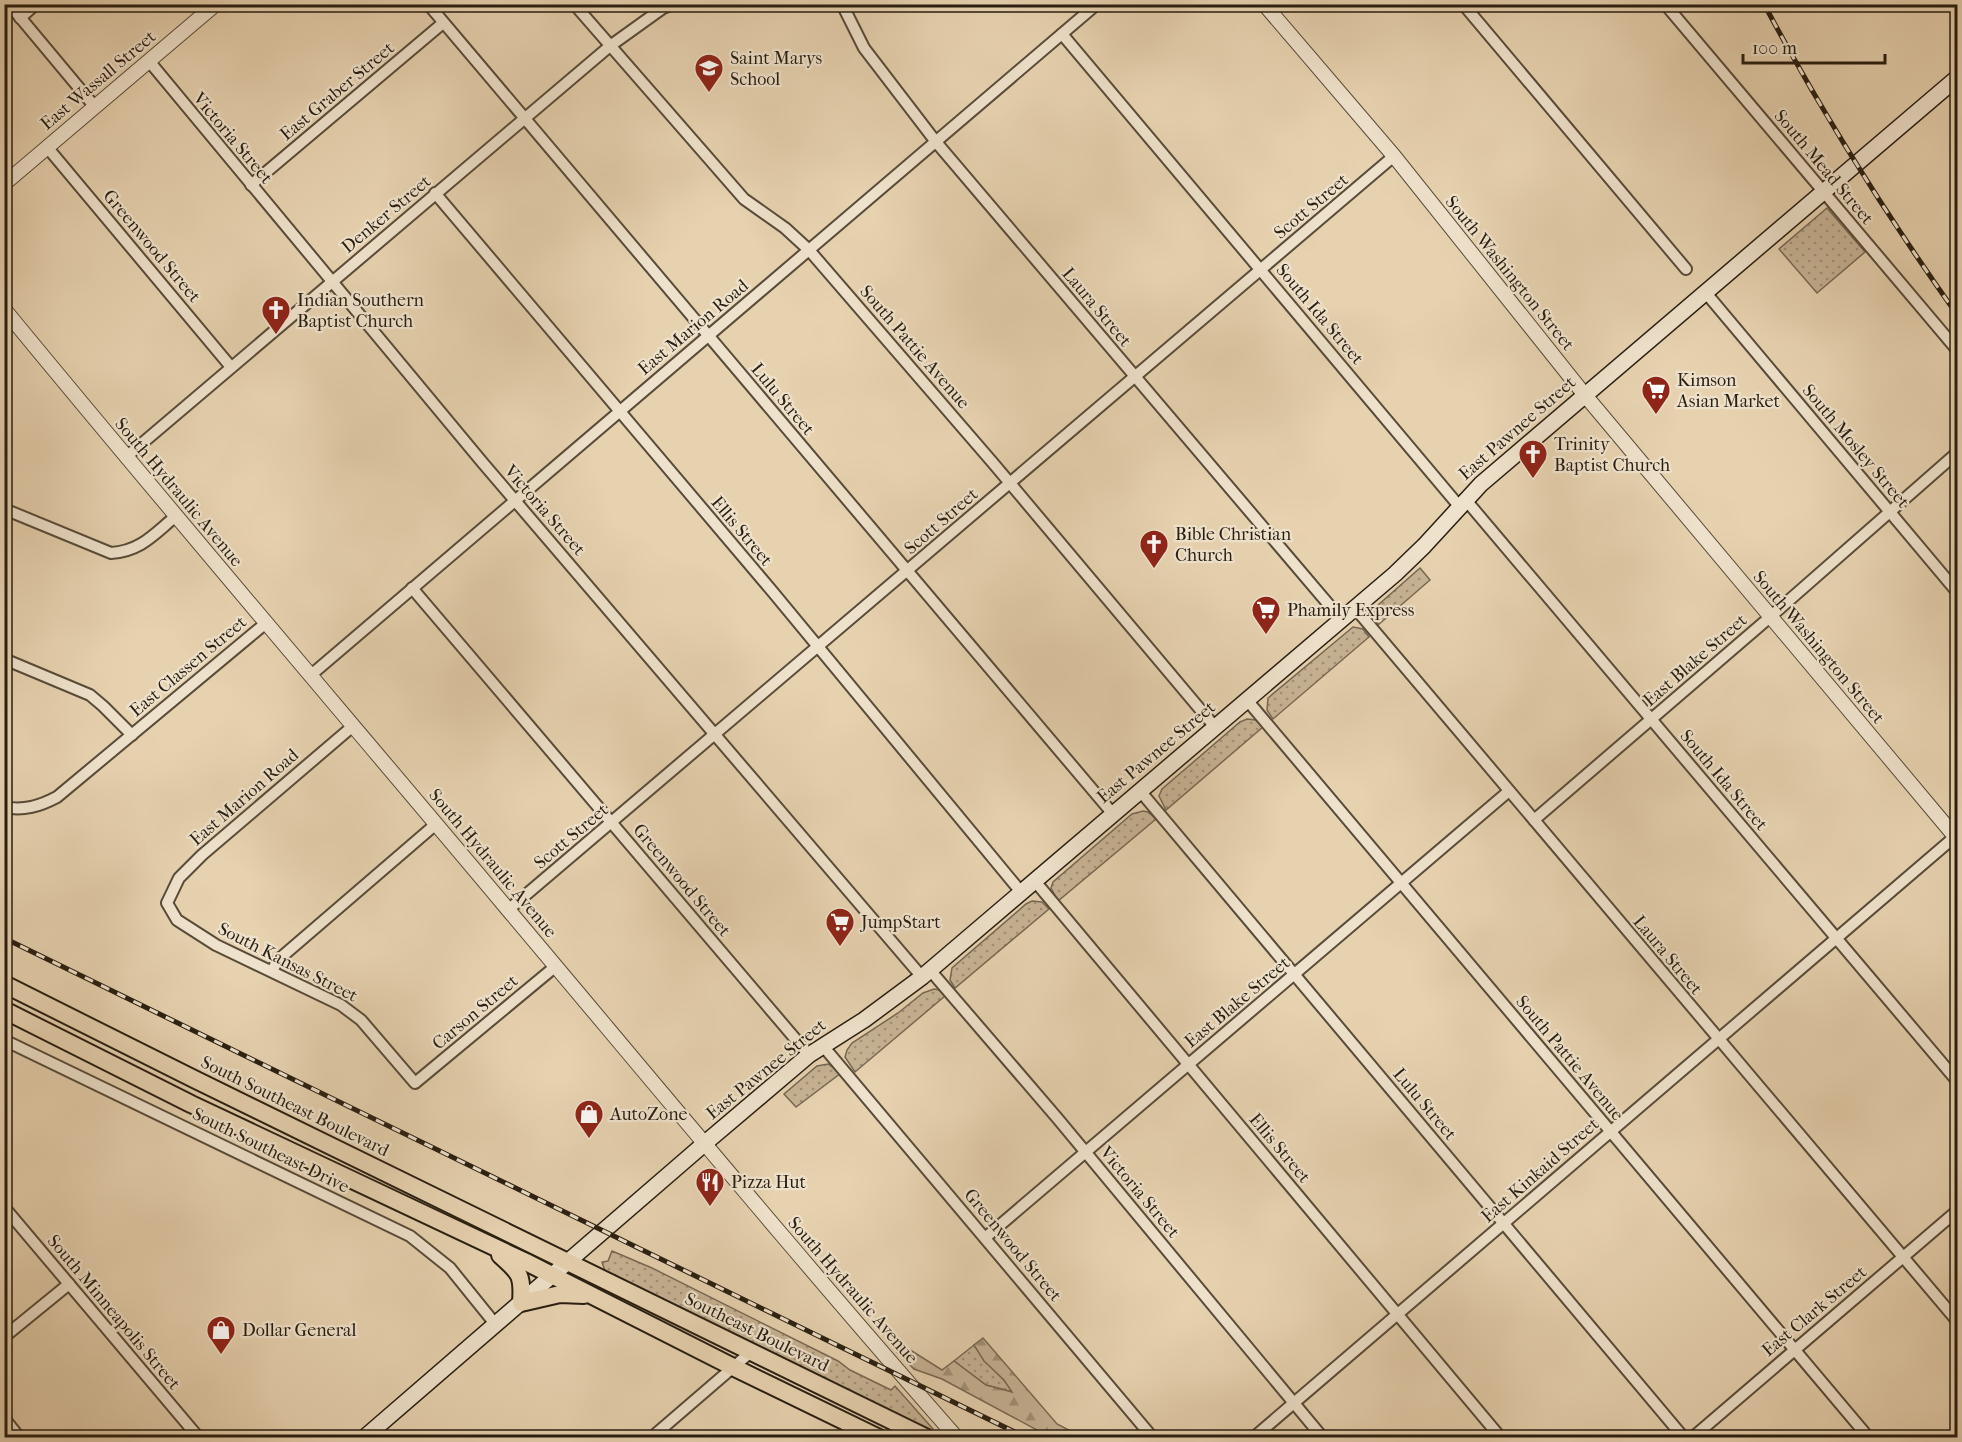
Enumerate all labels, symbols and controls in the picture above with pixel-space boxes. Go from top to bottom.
street label: East Wassall Street [36,26,161,135]
scale bar [1743,27,1886,65]
street label: East Graber Street [276,37,399,145]
text: 100 m [1752,38,1797,59]
place label: Saint Marys School [730,48,823,90]
school or university icon: Saint Marys School [693,52,725,94]
street label: Victoria Street [188,88,277,189]
street label: South Mead Street [1769,106,1878,229]
street label: Scott Street [1270,169,1353,244]
street label: Denker Street [337,171,436,258]
street label: Greenwood Street [98,186,205,307]
street label: South Washington Street [1441,192,1579,355]
street label: South Ida Street [1271,260,1368,369]
street label: Laura Street [1057,264,1136,352]
street label: East Marion Road [634,275,753,380]
street label: South Pattie Avenue [855,281,974,413]
place label: Indian Southern Baptist Church [297,290,425,332]
church icon: Indian Southern Baptist Church [260,294,292,336]
street label: Lulu Street [746,359,819,440]
place label: Kimson Asian Market [1676,370,1780,412]
street label: East Pawnee Street [1455,372,1580,485]
supermarket icon: Kimson Asian Market [1640,374,1672,416]
street label: South Mosley Street [1798,380,1914,513]
street label: South Hydraulic Avenue [110,414,247,571]
place label: Trinity Baptist Church [1554,434,1670,476]
church icon: Trinity Baptist Church [1517,438,1549,480]
street label: Victoria Street [499,460,590,560]
street label: Scott Street [900,483,983,559]
street label: Ellis Street [706,492,777,571]
place label: Bible Christian Church [1175,524,1292,566]
church icon: Bible Christian Church [1138,528,1170,570]
street label: South Washington Street [1749,567,1889,728]
supermarket icon: Phamily Express [1250,594,1282,636]
place label: Phamily Express [1287,600,1415,621]
street label: East Blake Street [1639,609,1752,711]
street label: East Classen Street [126,611,251,721]
street label: East Pawnee Street [1093,696,1220,808]
street label: South Ida Street [1675,726,1772,835]
street label: East Marion Road [186,744,303,850]
street label: South Hydraulic Avenue [424,785,561,942]
street label: Scott Street [530,799,613,874]
street label: Greenwood Street [628,820,735,941]
supermarket icon: JumpStart [824,906,856,948]
place label: JumpStart [859,912,941,933]
street label: Laura Street [1628,912,1707,1000]
street label: South Kansas Street [214,918,362,1007]
street label: East Blake Street [1181,952,1294,1052]
street label: Carson Street [428,970,523,1054]
street label: South Pattie Avenue [1511,992,1628,1125]
street label: East Pawnee Street [702,1014,831,1124]
street label: South Southeast Boulevard [197,1052,392,1161]
street label: Lulu Street [1388,1064,1461,1145]
shop icon: AutoZone [573,1098,605,1140]
street label: South Southeast Drive [189,1103,353,1198]
place label: AutoZone [609,1104,687,1125]
street label: Ellis Street [1244,1109,1315,1188]
street label: East Kinkaid Street [1477,1113,1604,1227]
street label: Victoria Street [1095,1142,1184,1243]
restaurant icon: Pizza Hut [694,1166,726,1208]
place label: Pizza Hut [731,1172,806,1193]
street label: Greenwood Street [959,1185,1066,1306]
street label: South Hydraulic Avenue [783,1213,922,1368]
street label: South Minneapolis Street [43,1231,185,1394]
street label: East Clark Street [1758,1261,1871,1361]
street label: Southeast Boulevard [681,1288,832,1377]
shop icon: Dollar General [205,1314,237,1356]
place label: Dollar General [242,1320,356,1341]

